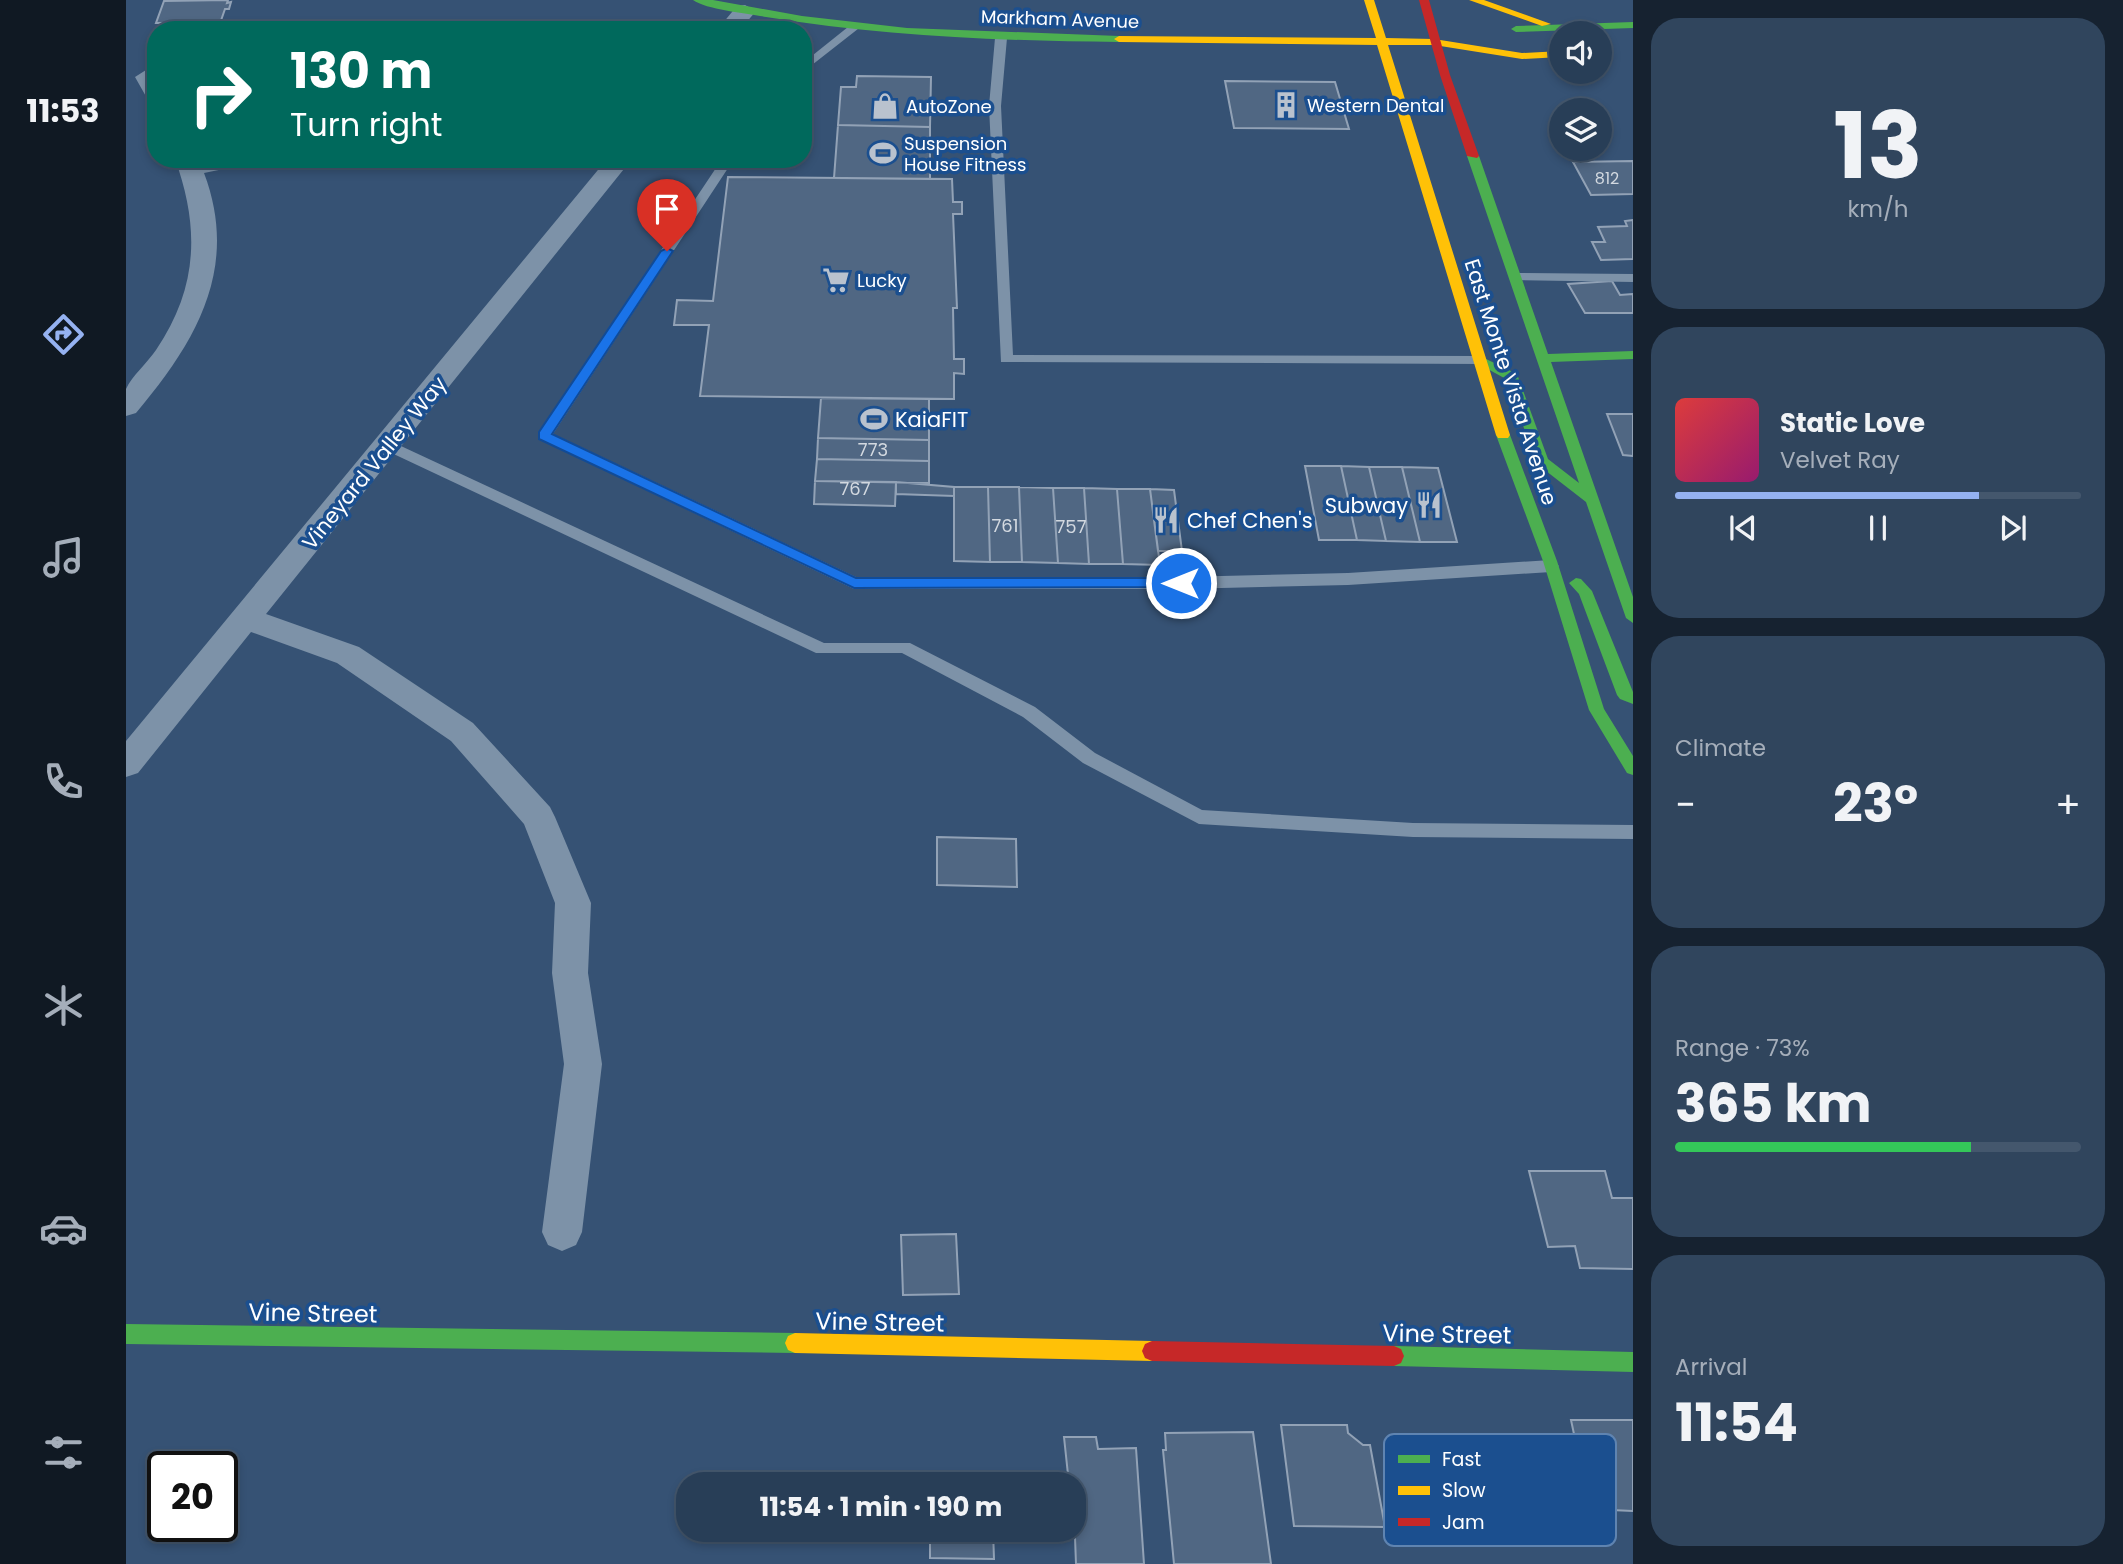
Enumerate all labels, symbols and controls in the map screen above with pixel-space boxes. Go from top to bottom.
street label: Markham Avenue [980,4,1140,34]
map controls [1549,21,1612,161]
button: sound [1549,21,1612,84]
text: 130 m [290,37,432,105]
icon: right [175,49,266,140]
text: 13 [1833,82,1923,210]
text: 11:53 [26,88,100,133]
building icon: Western Dental [1271,90,1301,120]
shop icon: AutoZone [870,91,900,121]
place label: Western Dental [1307,93,1444,118]
place label: AutoZone [906,94,992,119]
button: layers [1549,98,1612,161]
text: Turn right [290,102,442,147]
place label: Suspension House Fitness [904,131,1026,177]
sports icon: Suspension House Fitness [868,138,898,168]
house number: 812 [1595,167,1619,190]
pin [637,179,697,251]
icon: arrive [648,190,686,228]
text: km/h [1847,193,1909,225]
street label: East Monte Vista Avenue [1457,255,1565,509]
supermarket icon: Lucky [821,265,851,295]
place label: Lucky [857,268,907,293]
icon: directions [39,310,88,359]
street label: Vineyard Valley Way [295,370,453,556]
sports icon: KaiaFIT [859,404,889,434]
place label: KaiaFIT [895,405,968,434]
text: Static Love [1780,405,1925,441]
house number: 773 [858,437,888,462]
text: Velvet Ray [1780,444,1900,476]
house number: 767 [839,476,871,501]
restaurant icon: Subway [1414,490,1444,520]
place label: Subway [1325,491,1408,520]
restaurant icon: Chef Chen's [1151,505,1181,535]
place label: Chef Chen's [1187,506,1313,535]
icon: previous [1724,509,1762,547]
icon: pause [1859,509,1897,547]
icon: next [1994,509,2032,547]
house number: 761 [991,513,1019,538]
house number: 757 [1056,514,1087,539]
icon: music [39,533,88,582]
position arrow [1144,546,1218,620]
text: Climate [1675,732,1766,764]
icon: phone [39,757,88,806]
text: 23° [1833,767,1918,840]
text: − [1675,778,1696,831]
text: + [2055,778,2081,831]
icon: climate [39,981,88,1030]
text: Range · 73% [1675,1032,1810,1064]
text: 365 km [1675,1067,1872,1140]
icon: car [39,1204,88,1253]
street label: Vine Street [248,1295,378,1331]
street label: Vine Street [815,1304,945,1340]
street label: Vine Street [1382,1316,1512,1352]
text: Arrival [1675,1351,1747,1383]
text: 11:54 [1675,1386,1798,1459]
icon: filters [39,1428,88,1477]
legend [1384,1434,1616,1546]
text: Fast [1442,1446,1481,1473]
speed limit sign: 20 [147,1451,238,1542]
text: Slow [1442,1477,1486,1504]
text: 11:54 · 1 min · 190 m [760,1489,1002,1525]
text: Jam [1442,1509,1484,1536]

